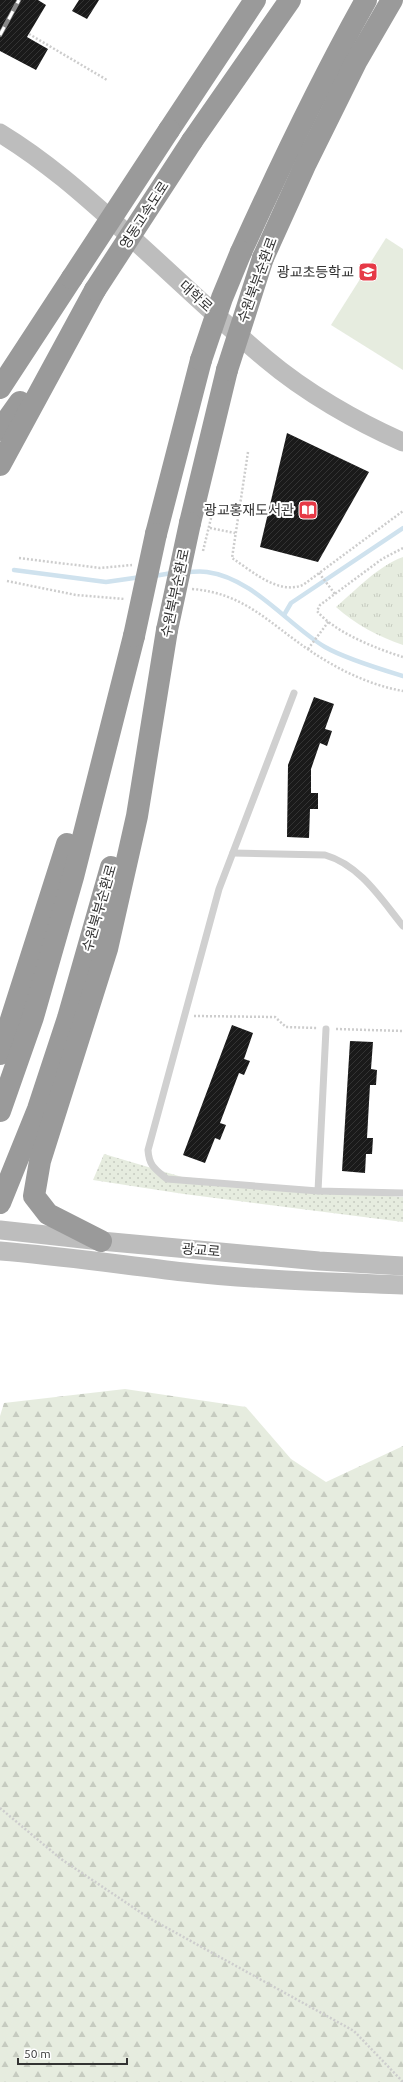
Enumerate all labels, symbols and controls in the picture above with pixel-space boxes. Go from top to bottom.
street label: 영동고속도로 [116,178,172,252]
street label: 수원북부순환로 [234,235,280,325]
school or university icon: 광교초등학교 [357,261,379,283]
place label: 광교초등학교 [277,264,354,280]
street label: 대학로 [176,277,216,315]
library icon: 광교홍재도서관 [297,499,319,521]
place label: 광교홍재도서관 [204,502,294,518]
street label: 수원북부순환로 [158,547,192,639]
street label: 수원북부순환로 [79,862,119,954]
street label: 광교로 [181,1240,221,1260]
scale bar [18,2040,127,2066]
text: 50 m [24,2047,51,2060]

